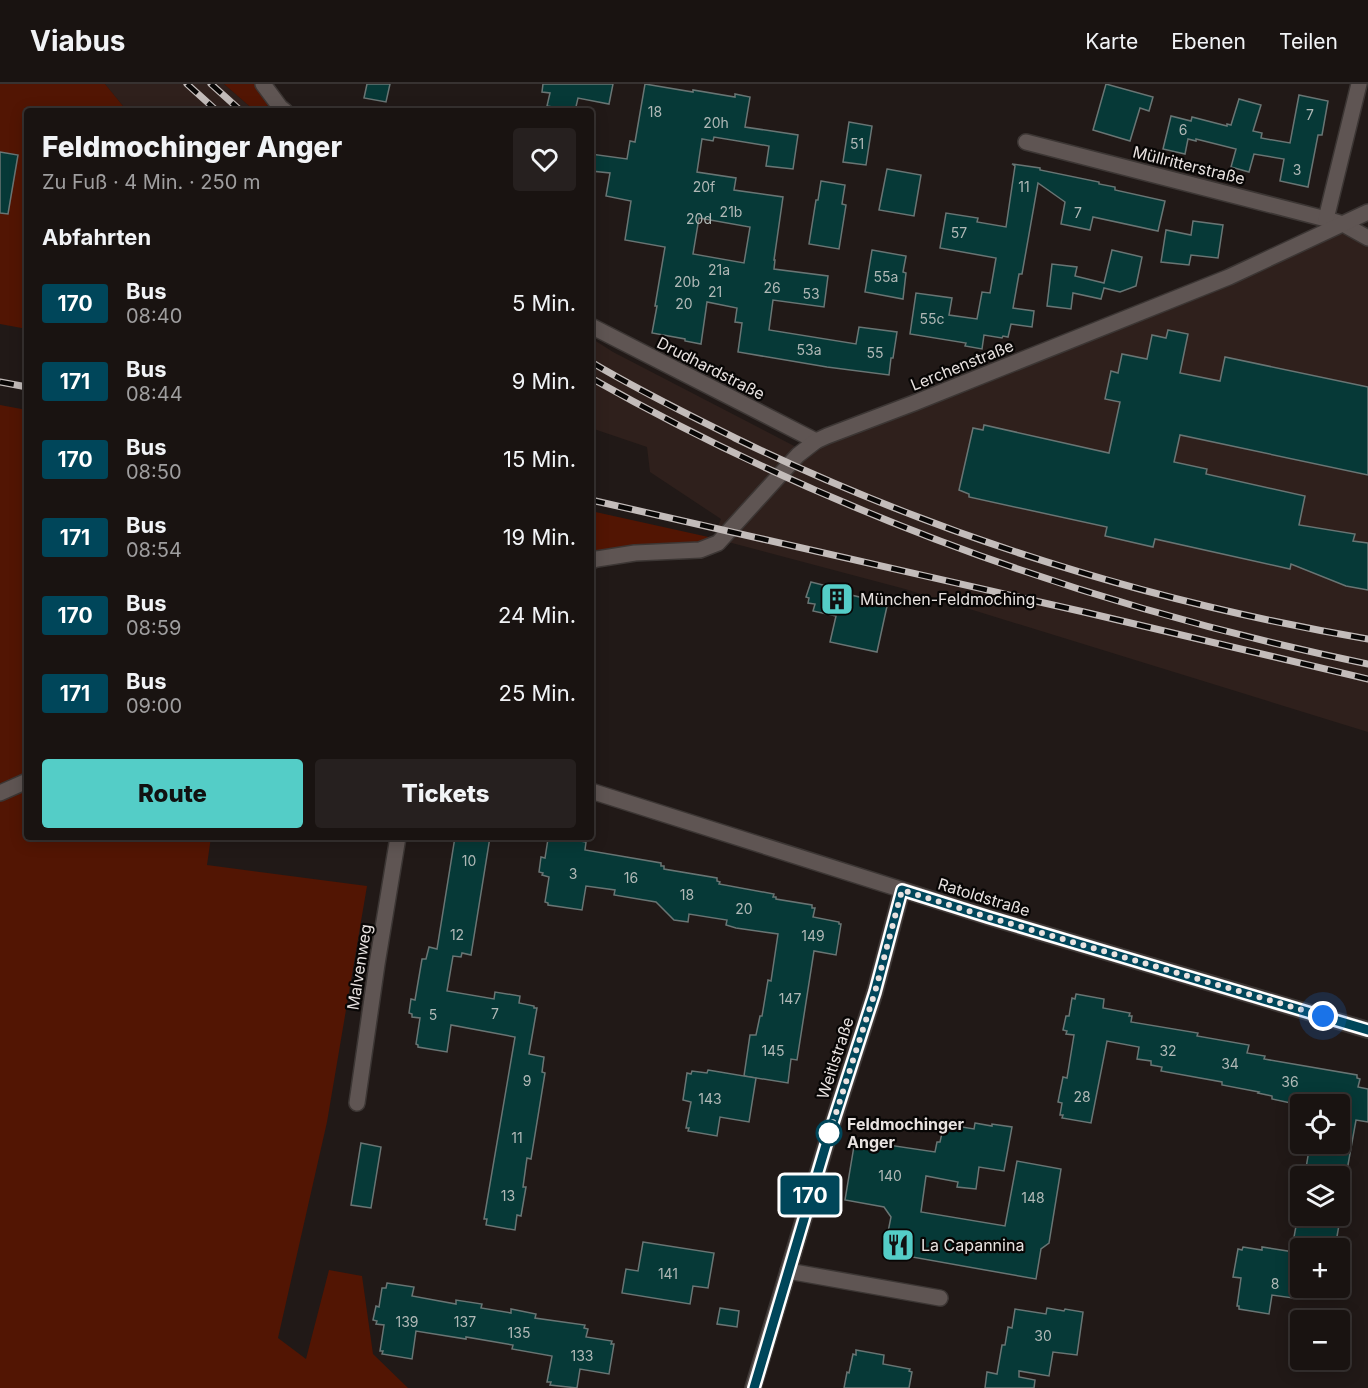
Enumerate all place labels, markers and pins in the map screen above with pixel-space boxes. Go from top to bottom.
building icon: München-Feldmoching [819,581,855,617]
place label: München-Feldmoching [860,589,1035,609]
place label: Feldmochinger Anger [847,1114,965,1152]
marker: Feldmochinger Anger [816,1120,842,1146]
restaurant icon: La Capannina [880,1227,916,1263]
place label: La Capannina [921,1235,1024,1255]

